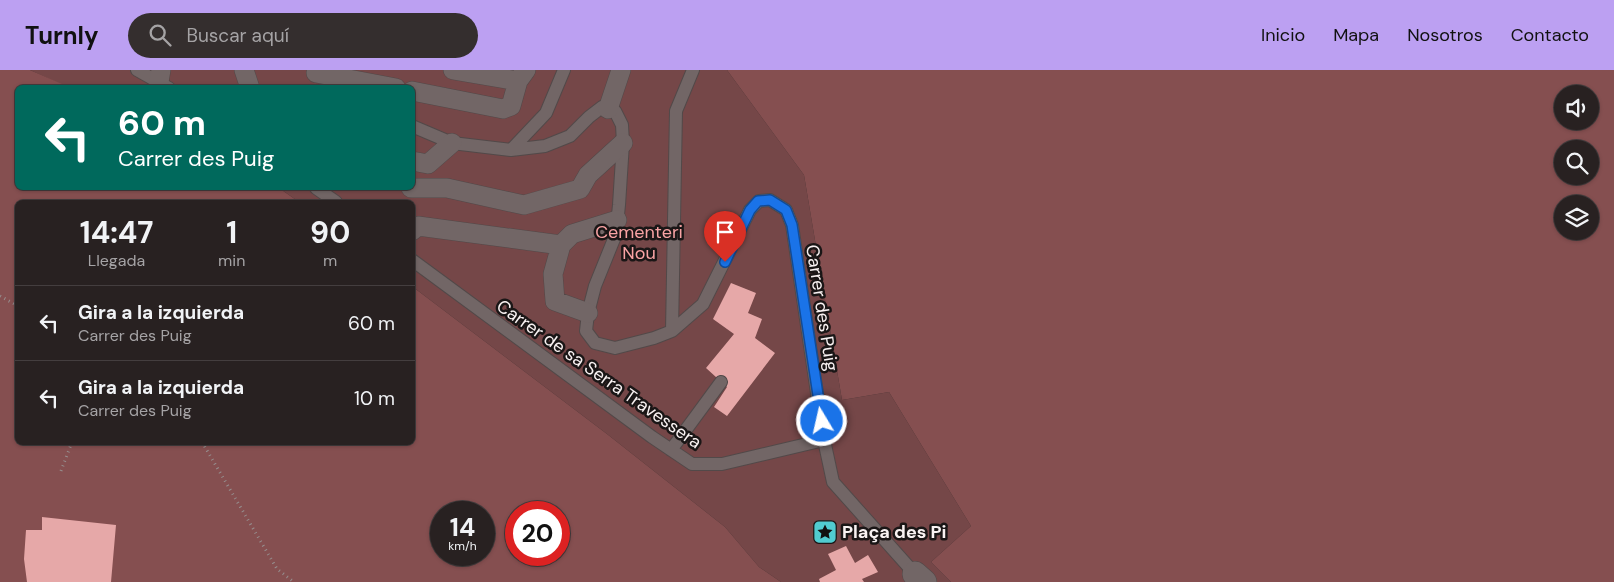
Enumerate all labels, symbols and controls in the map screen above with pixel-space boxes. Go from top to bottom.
search box [128,13,478,58]
text: Turnly [25,20,98,51]
icon: search [146,21,174,49]
text: Buscar aquí [186,23,289,48]
text: Inicio [1261,23,1305,47]
text: Mapa [1333,23,1379,47]
text: Nosotros [1407,23,1483,47]
text: Contacto [1511,23,1589,47]
map controls [1554,85,1599,240]
button: sound [1554,85,1599,130]
text: 60 m [118,100,206,146]
icon: left [35,105,100,170]
button: search [1554,140,1599,185]
text: Carrer des Puig [118,144,274,173]
button: layers [1554,195,1599,240]
pin [704,211,746,262]
text: 14:47 [80,213,153,252]
text: 1 [226,213,237,252]
text: 90 [310,213,350,252]
icon: arrive [711,218,739,246]
park label: Cementeri Nou [595,220,683,265]
street label: Carrer des Puig [800,243,844,373]
text: Llegada [88,250,145,271]
text: min [218,250,245,271]
text: m [323,250,337,271]
street label: Carrer de sa Serra Travessera [492,294,706,454]
text: Gira a la izquierda [78,300,244,325]
icon: left [35,309,63,337]
text: 60 m [348,311,395,336]
text: Carrer des Puig [78,325,192,346]
text: Gira a la izquierda [78,375,244,400]
icon: left [35,384,63,412]
text: 10 m [354,386,395,411]
position arrow [795,394,847,446]
text: Carrer des Puig [78,400,192,421]
speed limit sign: 20 [505,501,570,566]
text: 14 [450,511,475,544]
place icon: Plaça des Pi [812,519,838,545]
place label: Plaça des Pi [842,520,947,544]
text: km/h [448,538,477,554]

